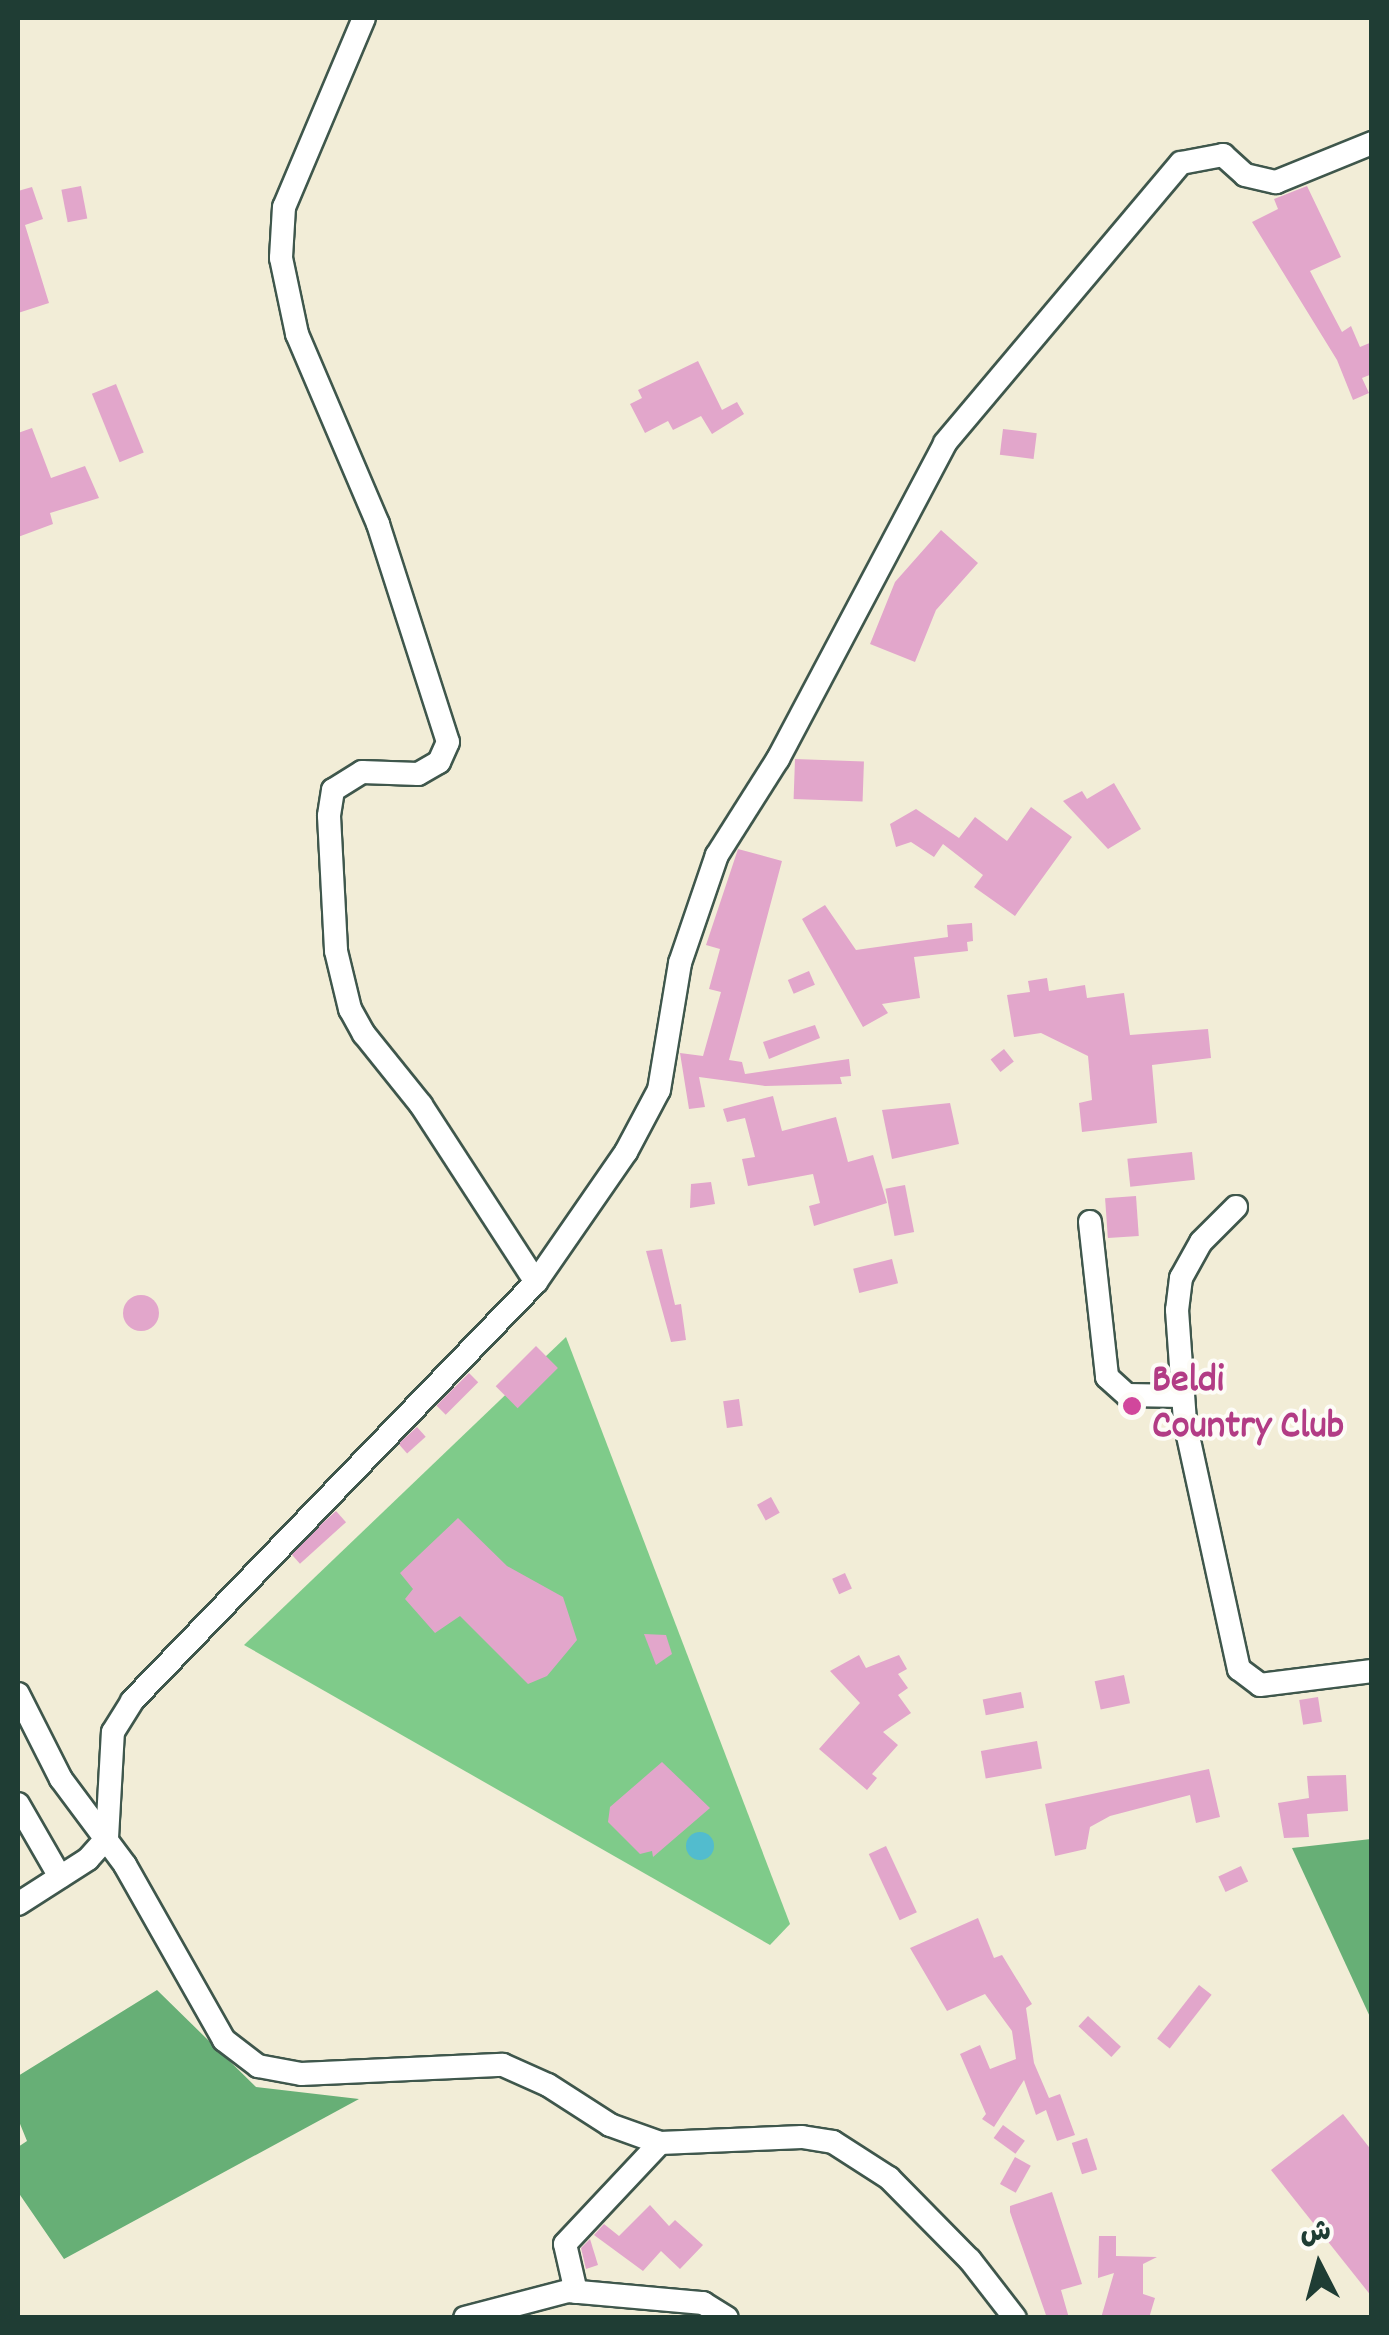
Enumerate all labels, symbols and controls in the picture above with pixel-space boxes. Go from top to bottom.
place label: Beldi Country Club [1152,1359,1344,1453]
marker: Beldi Country Club [1121,1395,1143,1417]
text: ش [1298,2214,1333,2257]
north arrow [1269,2215,1369,2315]

